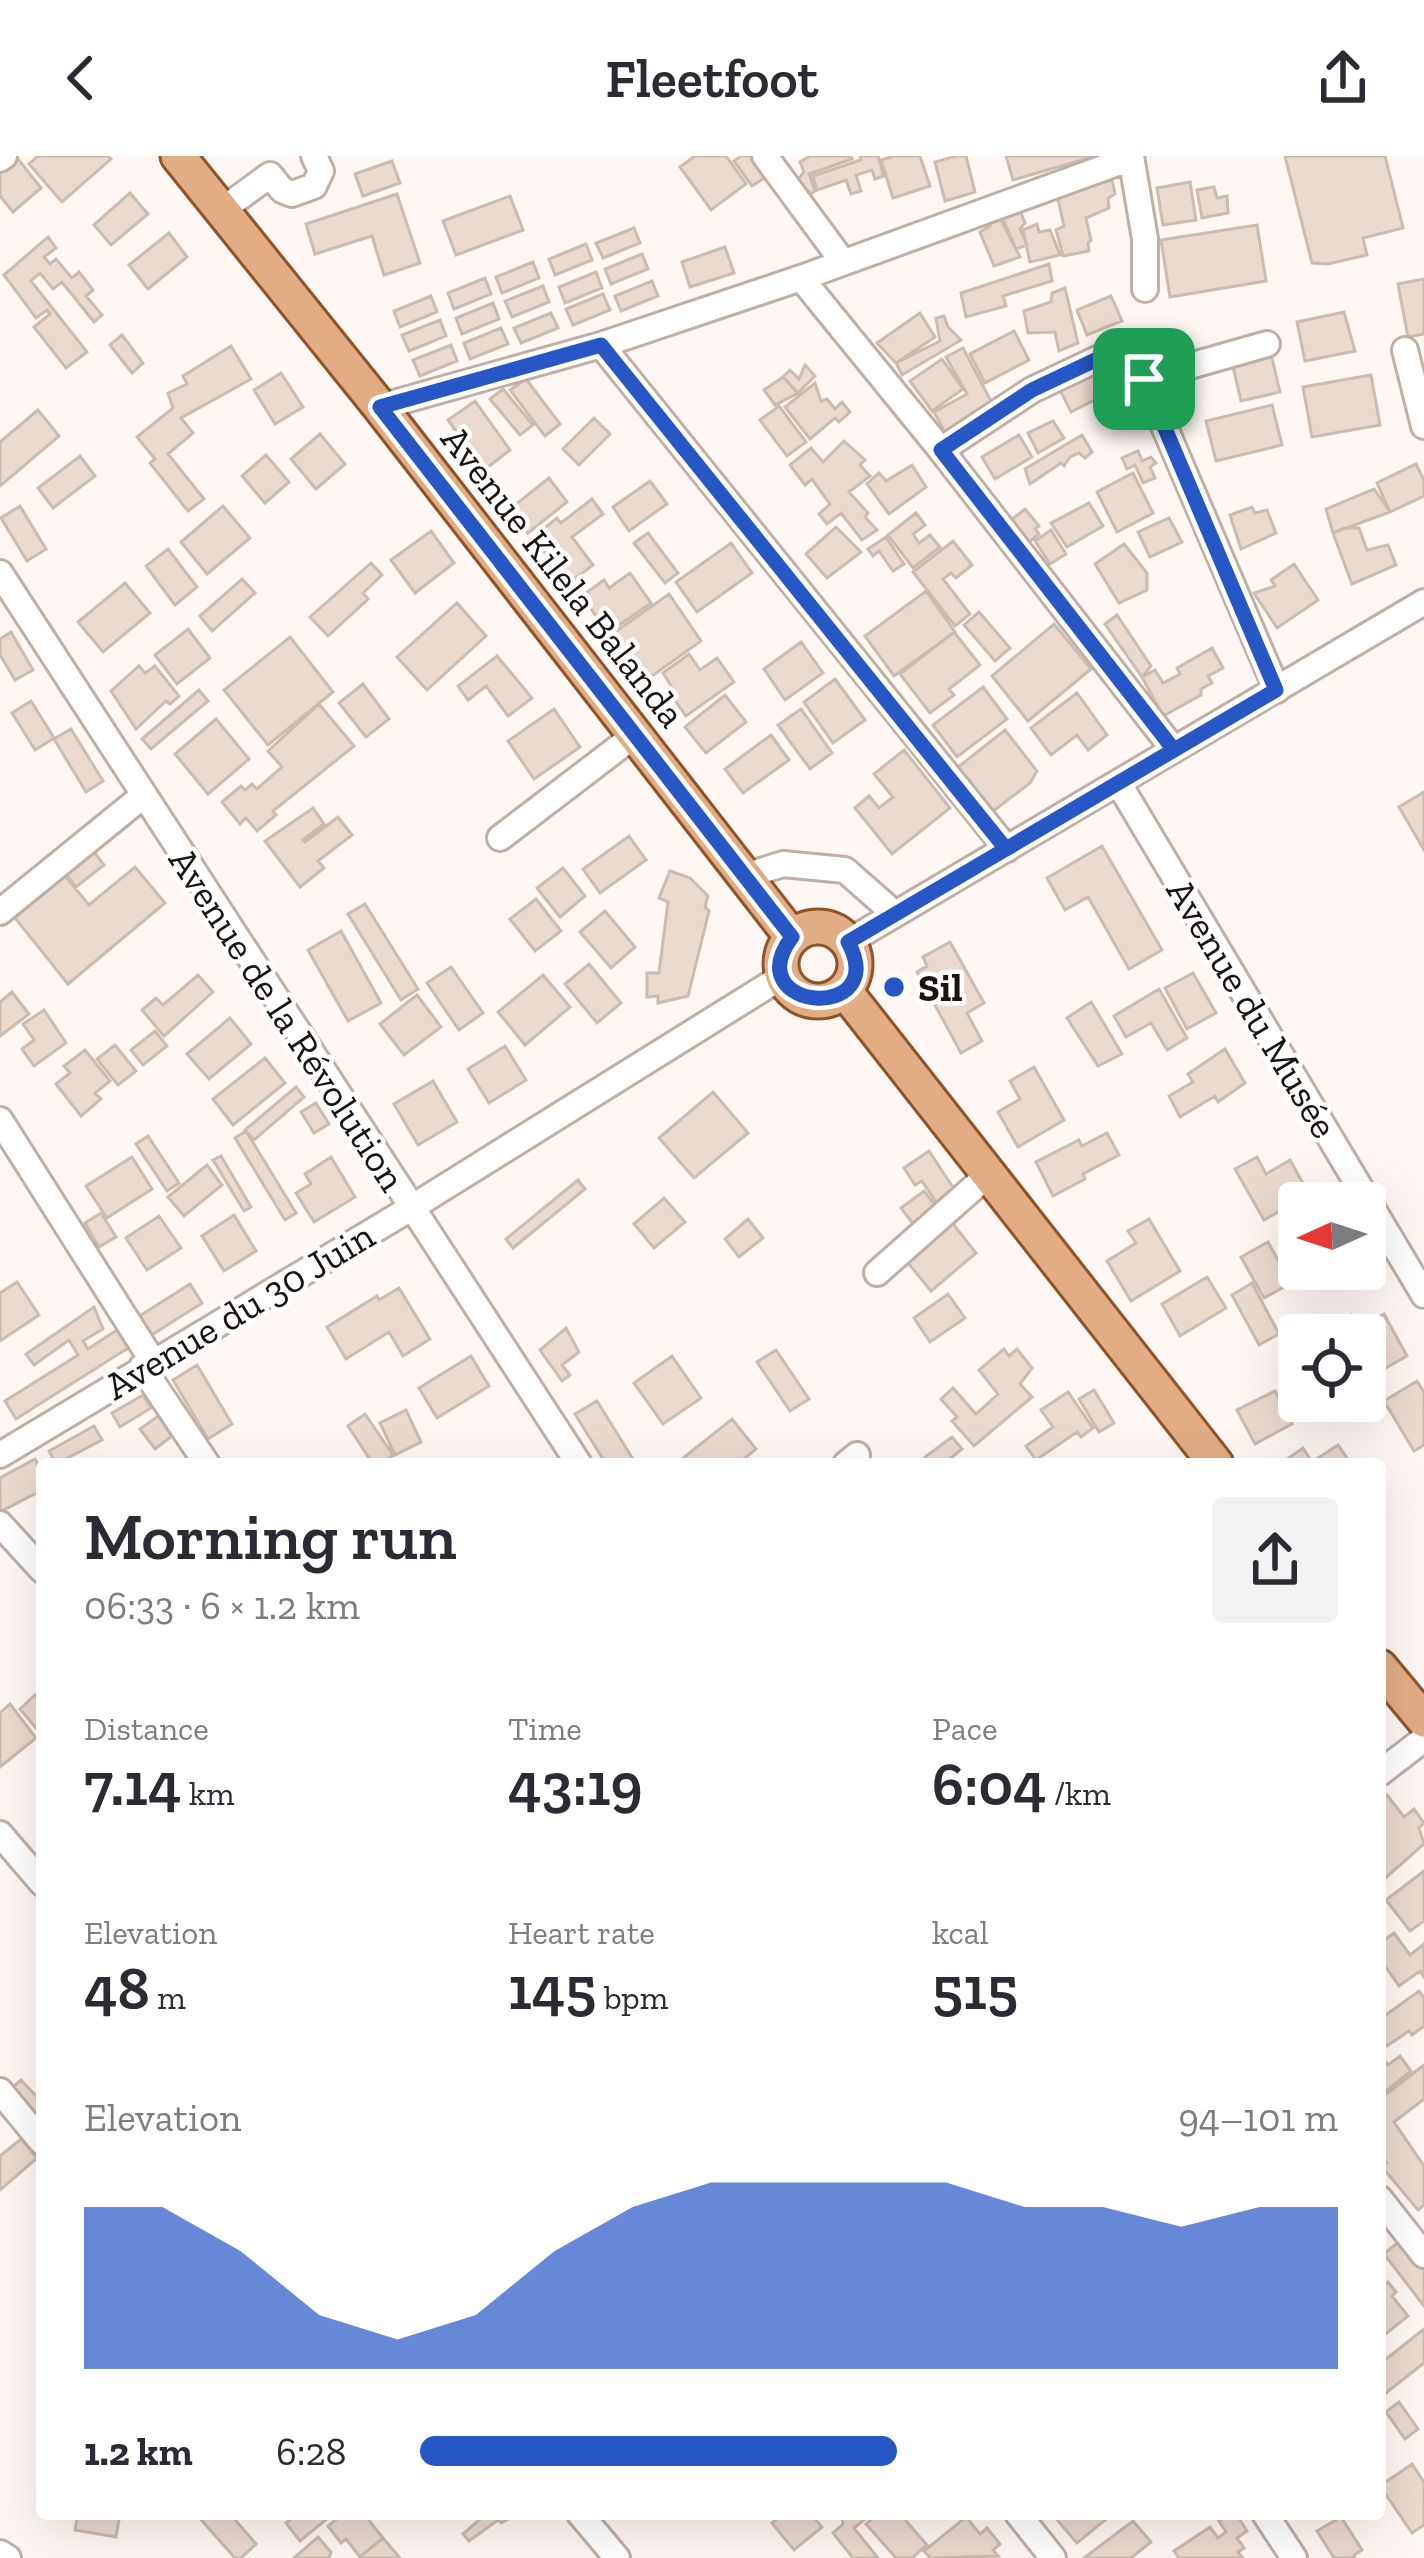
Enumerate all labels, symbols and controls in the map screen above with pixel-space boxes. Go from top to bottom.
icon: back [48,45,114,111]
icon: share [1310,45,1376,111]
text: Fleetfoot [606,46,818,111]
pin [1093,328,1195,430]
icon: arrive [1111,346,1177,412]
street label: Avenue Kilela Balanda [431,416,696,736]
street label: Avenue de la Révolution [159,839,416,1200]
street label: Avenue du Musée [1157,870,1348,1146]
place label: Sil [918,964,963,1011]
marker: Sil [881,974,907,1000]
north arrow [1278,1182,1386,1290]
map controls [1278,1182,1386,1422]
street label: Avenue du 30 Juin [96,1211,383,1409]
button: locate [1278,1314,1386,1422]
text: Morning run [84,1497,457,1576]
button: share [1212,1497,1338,1623]
text: 06:33 · 6 × 1.2 km [84,1582,360,1629]
text: Distance [84,1709,209,1748]
text: Time [508,1709,582,1748]
text: Pace [932,1709,997,1748]
text: 7.14 [84,1748,181,1820]
text: 43:19 [508,1748,643,1820]
text: 6:04 [932,1748,1046,1820]
text: km [181,1774,235,1813]
text: /km [1046,1774,1111,1813]
text: Elevation [84,1913,217,1952]
text: Heart rate [508,1913,655,1952]
text: kcal [932,1913,989,1952]
text: 48 [84,1952,150,2024]
text: 145 [508,1952,596,2024]
text: 515 [932,1952,1018,2024]
text: m [150,1978,186,2017]
text: bpm [596,1978,668,2017]
text: Elevation [84,2094,241,2141]
text: 94–101 m [1178,2094,1338,2141]
text: 1.2 km [84,2428,193,2475]
text: 6:28 [276,2428,347,2475]

